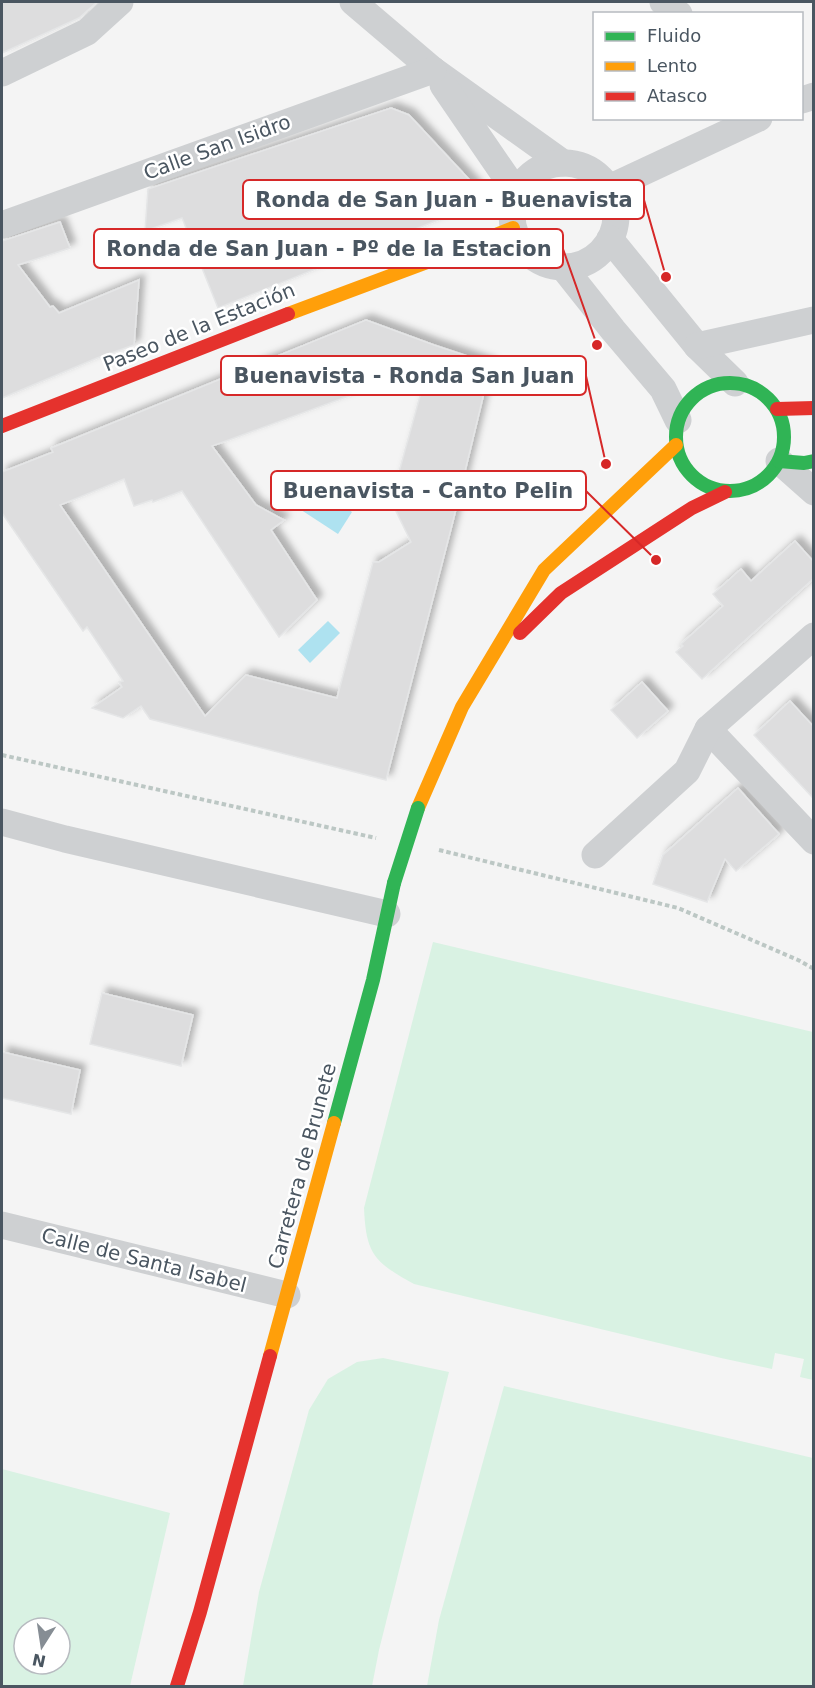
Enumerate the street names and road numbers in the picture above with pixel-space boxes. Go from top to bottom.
street label: Calle San Isidro [140,109,294,185]
street label: Paseo de la Estación [100,277,298,377]
street label: Carretera de Brunete [263,1060,341,1272]
street label: Calle de Santa Isabel [39,1223,249,1297]

